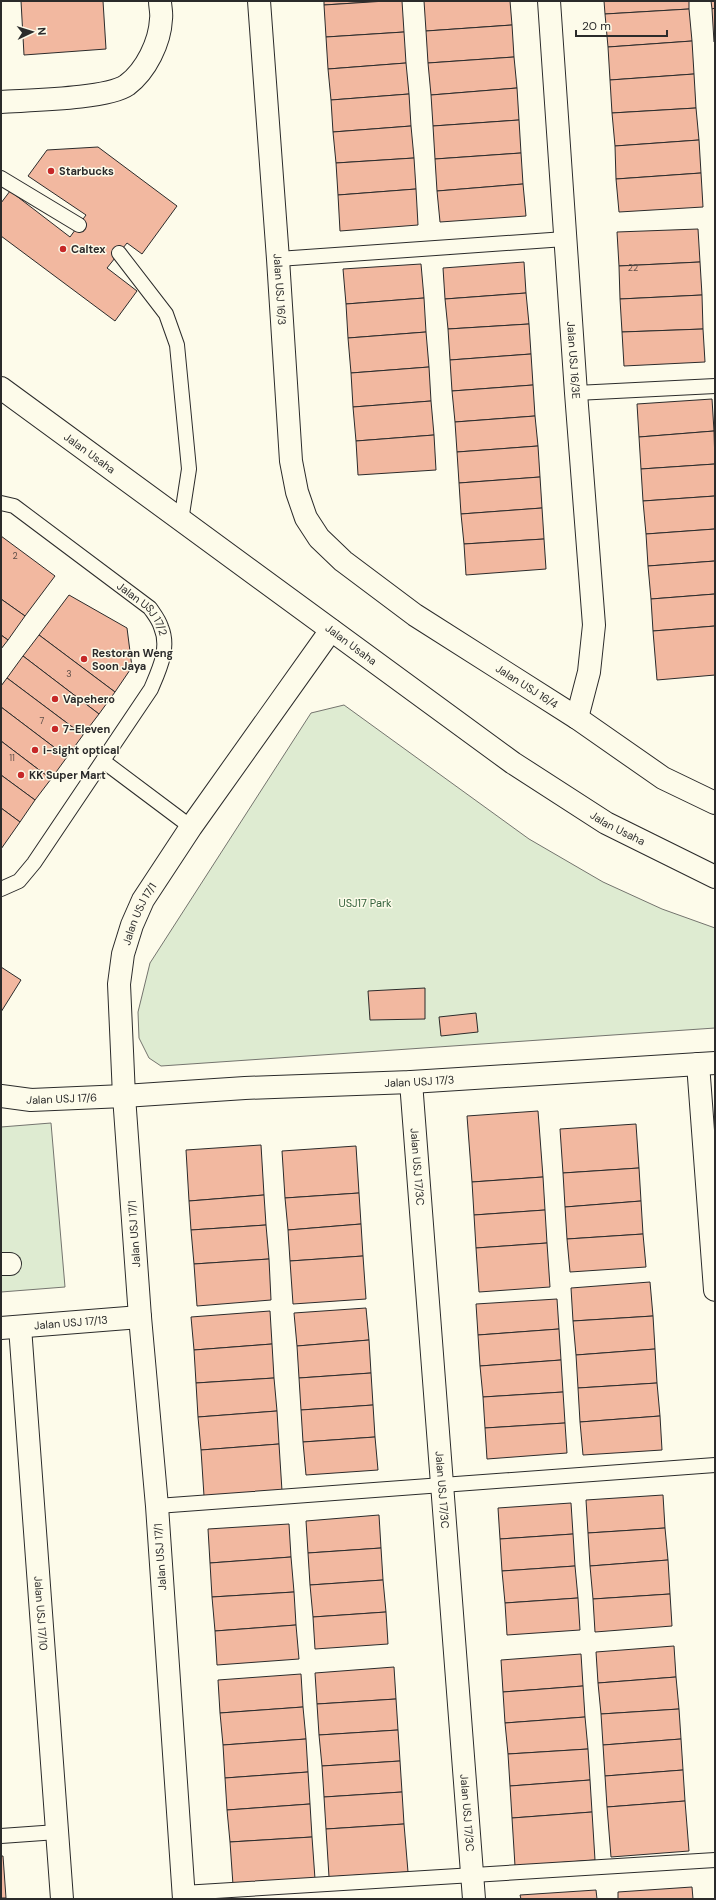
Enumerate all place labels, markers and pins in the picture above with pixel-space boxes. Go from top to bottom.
place label: Starbucks [59,164,114,178]
marker: Starbucks [46,166,56,176]
place label: Caltex [71,242,106,256]
marker: Caltex [58,244,68,254]
place label: Restoran Weng Soon Jaya [92,646,174,673]
marker: Restoran Weng Soon Jaya [79,654,89,664]
place label: Vapehero [63,692,115,706]
marker: Vapehero [50,694,60,704]
place label: 7-Eleven [63,722,110,736]
marker: 7-Eleven [50,724,60,734]
place label: i-sight optical [43,743,120,757]
marker: i-sight optical [30,745,40,755]
place label: KK Super Mart [29,768,106,782]
marker: KK Super Mart [16,770,26,780]

